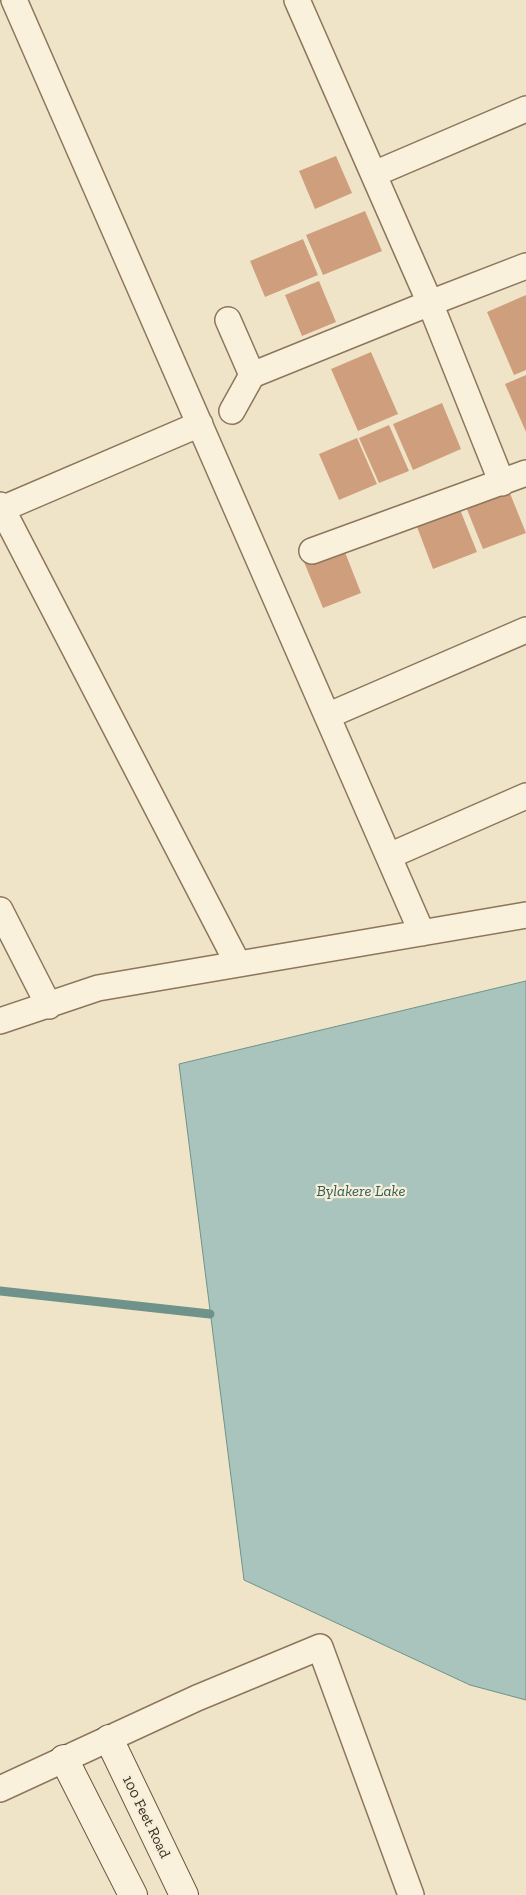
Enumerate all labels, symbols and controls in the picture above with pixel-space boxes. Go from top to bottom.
water label: Bylakere Lake [317,1181,405,1201]
street label: 100 Feet Road [118,1773,174,1861]

